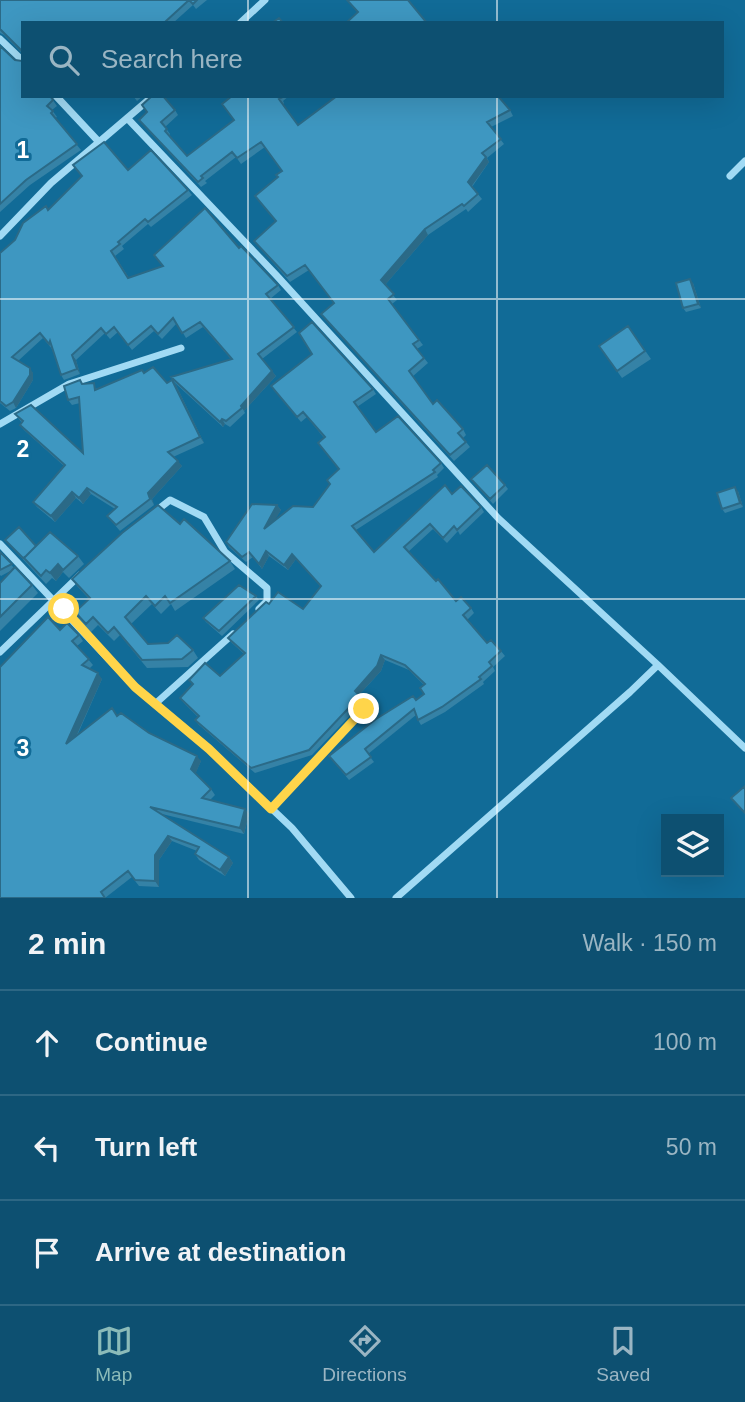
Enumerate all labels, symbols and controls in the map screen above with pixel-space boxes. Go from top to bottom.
search box [21,21,724,98]
icon: search [45,41,83,79]
text: Search here [101,44,243,74]
text: 1 [17,137,30,163]
text: 2 [17,436,29,462]
route start [48,593,79,624]
route end [348,693,379,724]
text: 3 [17,735,29,761]
map controls [661,814,724,877]
button: layers [661,814,724,877]
text: 2 min [28,927,106,960]
text: Walk · 150 m [582,930,717,956]
icon: ahead [28,1024,66,1062]
text: Continue [95,1027,208,1057]
text: 100 m [653,1029,717,1055]
icon: left [28,1129,66,1167]
text: Turn left [95,1132,197,1162]
text: 50 m [666,1134,717,1160]
icon: arrive [28,1234,66,1272]
text: Arrive at destination [95,1237,346,1267]
tab: Map [95,1322,133,1386]
tab: Directions [322,1322,407,1386]
tab: Saved [596,1322,650,1386]

